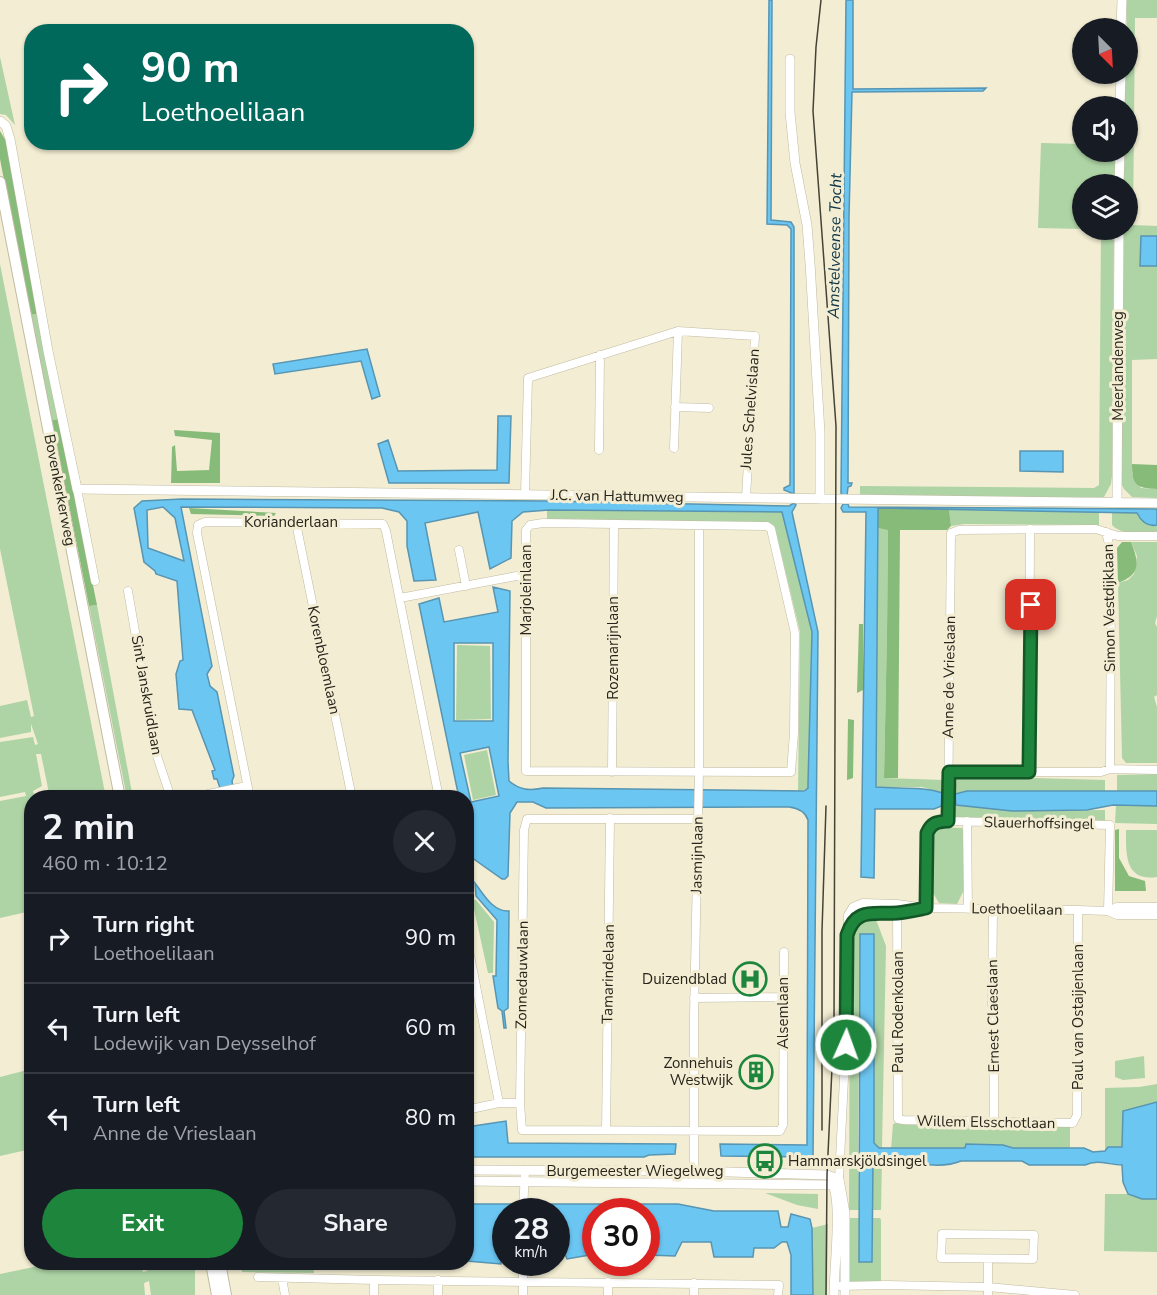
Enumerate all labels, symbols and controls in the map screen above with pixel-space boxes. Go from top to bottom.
north arrow [1072,18,1138,84]
map controls [1072,18,1138,240]
text: 90 m [141,40,240,97]
icon: right [42,48,120,126]
text: Loethoelilaan [141,94,305,131]
button: sound [1072,96,1138,162]
water label: Amstelveense Tocht [823,173,847,320]
button: layers [1072,174,1138,240]
street label: Meerlandenweg [1108,311,1128,421]
street label: Jules Schelvislaan [736,348,764,471]
street label: Bovenkerkerweg [39,432,81,548]
street label: J.C. van Hattumweg [549,485,684,507]
street label: Korianderlaan [244,512,338,532]
street label: Marjoleinlaan [516,544,536,636]
street label: Simon Vestdijklaan [1098,544,1120,672]
pin [1005,579,1056,630]
icon: arrive [1014,588,1047,621]
street label: Rozemarijnlaan [603,596,623,700]
street label: Korenbloemlaan [303,604,345,716]
street label: Anne de Vrieslaan [938,615,960,739]
street label: Sint Janskruidlaan [127,634,167,756]
text: 2 min [42,803,135,852]
button: close [393,810,456,873]
street label: Slauerhoffsingel [984,812,1095,834]
street label: Jasmijnlaan [686,816,708,895]
text: 460 m · 10:12 [42,850,168,877]
street label: Loethoelilaan [971,898,1063,920]
text: Turn right [93,910,194,940]
street label: Zonnedauwlaan [511,921,533,1029]
icon: right [42,922,75,955]
text: 90 m [405,923,456,953]
street label: Tamarindelaan [597,924,619,1024]
text: Loethoelilaan [93,940,215,967]
street label: Paul van Ostaijenlaan [1068,944,1088,1090]
street label: Paul Rodenkolaan [888,951,908,1073]
street label: Ernest Claeslaan [982,959,1004,1073]
hospital icon: Duizendblad [732,961,768,997]
place label: Duizendblad [642,969,727,989]
street label: Alsemlaan [773,977,793,1049]
text: Turn left [93,1000,180,1030]
icon: left [42,1012,75,1045]
text: 60 m [405,1013,456,1043]
position arrow [814,1013,878,1077]
text: Lodewijk van Deysselhof [93,1030,316,1057]
place label: Zonnehuis Westwijk [663,1053,733,1090]
building icon: Zonnehuis Westwijk [738,1054,774,1090]
text: Turn left [93,1090,180,1120]
icon: left [42,1102,75,1135]
text: 80 m [405,1103,456,1133]
street label: Willem Elsschotlaan [916,1111,1056,1133]
text: Anne de Vrieslaan [93,1120,257,1147]
bus stop icon: Hammarskjöldsingel [747,1143,783,1179]
place label: Hammarskjöldsingel [788,1151,927,1171]
street label: Burgemeester Wiegelweg [546,1161,724,1181]
button: Exit [42,1189,243,1258]
button: Share [255,1189,456,1258]
speed limit sign: 30 [582,1198,660,1276]
text: 28 [513,1209,549,1250]
text: km/h [514,1242,548,1262]

